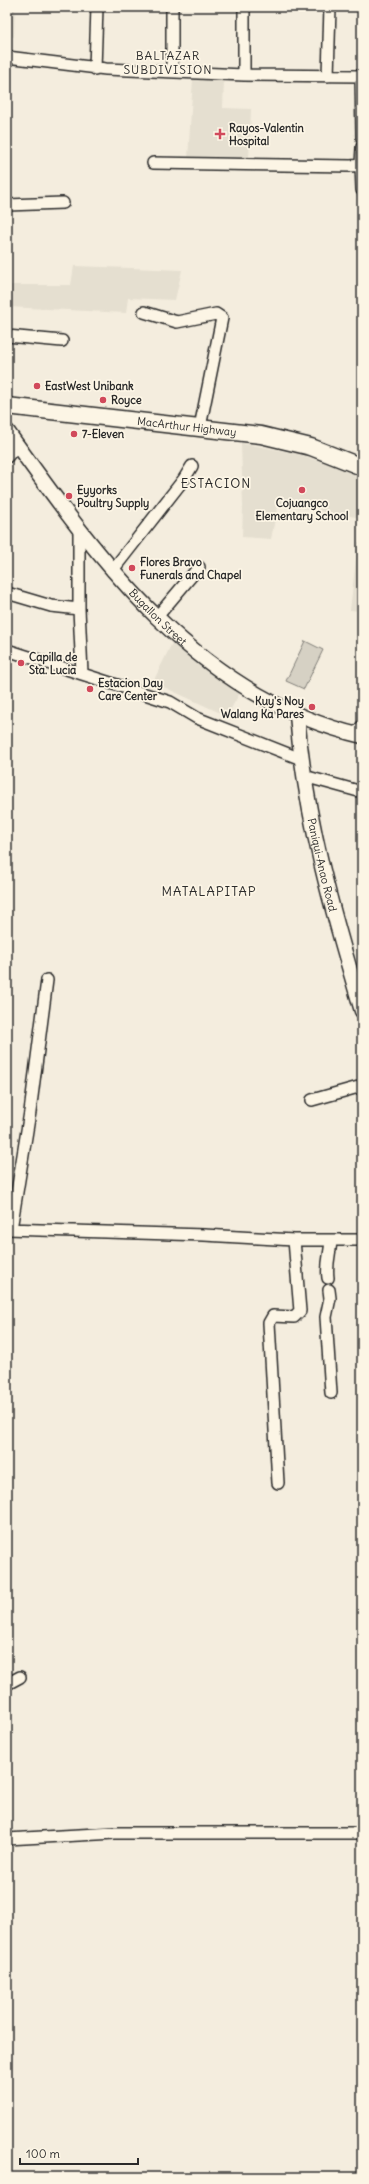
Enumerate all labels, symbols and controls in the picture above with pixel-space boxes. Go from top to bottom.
district label: BALTAZAR SUBDIVISION [123,48,213,77]
place label: Rayos-Valentin Hospital [229,121,304,149]
marker: Rayos-Valentin Hospital [214,128,226,140]
place label: EastWest Unibank [45,379,134,393]
marker: EastWest Unibank [32,381,42,391]
place label: Royce [111,393,142,408]
marker: Royce [98,395,108,405]
street label: MacArthur Highway [136,414,237,439]
place label: 7-Eleven [82,427,125,441]
marker: 7-Eleven [69,429,79,439]
district label: ESTACION [181,475,251,492]
place label: Eyyorks Poultry Supply [77,483,149,511]
marker: Cojuangco Elementary School [297,485,307,495]
marker: Eyyorks Poultry Supply [64,491,74,501]
place label: Cojuangco Elementary School [256,496,348,524]
place label: Flores Bravo Funerals and Chapel [140,555,242,583]
marker: Flores Bravo Funerals and Chapel [127,563,137,573]
street label: Bugallon Street [126,586,190,649]
place label: Capilla de Sta. Lucia [29,650,77,677]
marker: Capilla de Sta. Lucia [16,658,26,668]
place label: Estacion Day Care Center [98,676,163,703]
marker: Estacion Day Care Center [85,684,95,694]
place label: Kuy's Noy Walang Ka Pares [221,694,304,722]
marker: Kuy's Noy Walang Ka Pares [307,702,317,712]
street label: Paniqui-Anao Road [305,817,340,913]
district label: MATALAPITAP [161,883,257,900]
scale bar [20,2140,138,2166]
text: 100 m [26,2146,60,2161]

